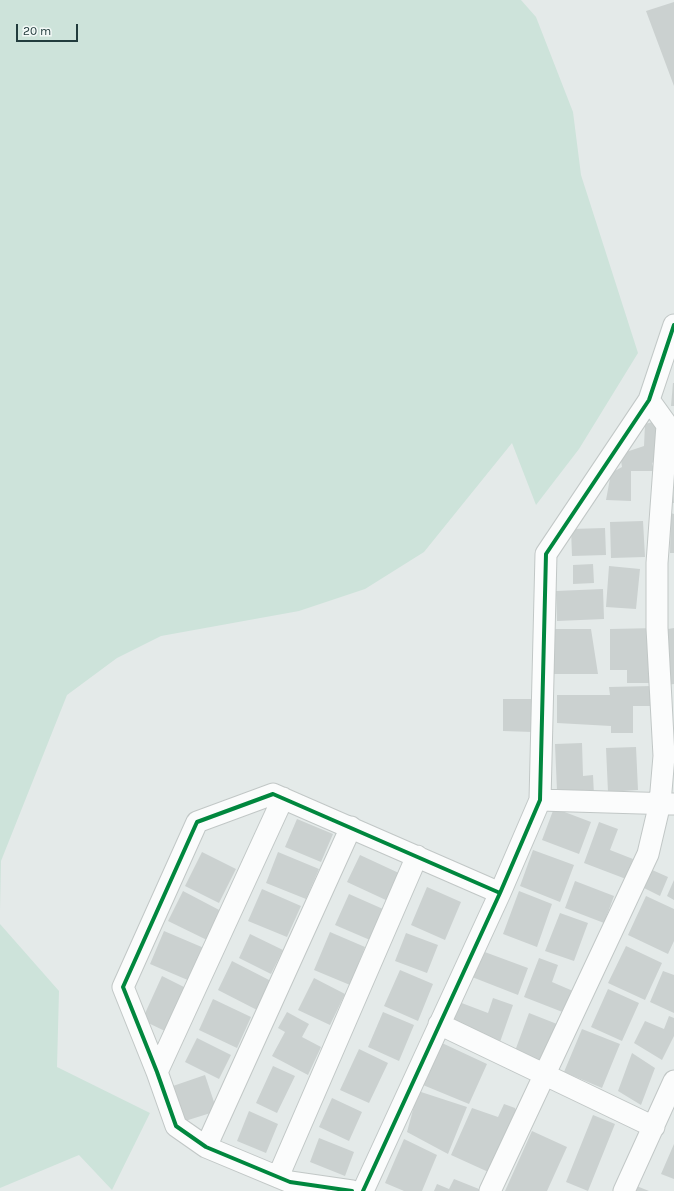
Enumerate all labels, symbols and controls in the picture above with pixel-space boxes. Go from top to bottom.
scale bar [18,16,80,42]
text: 20 m [23,24,51,38]

